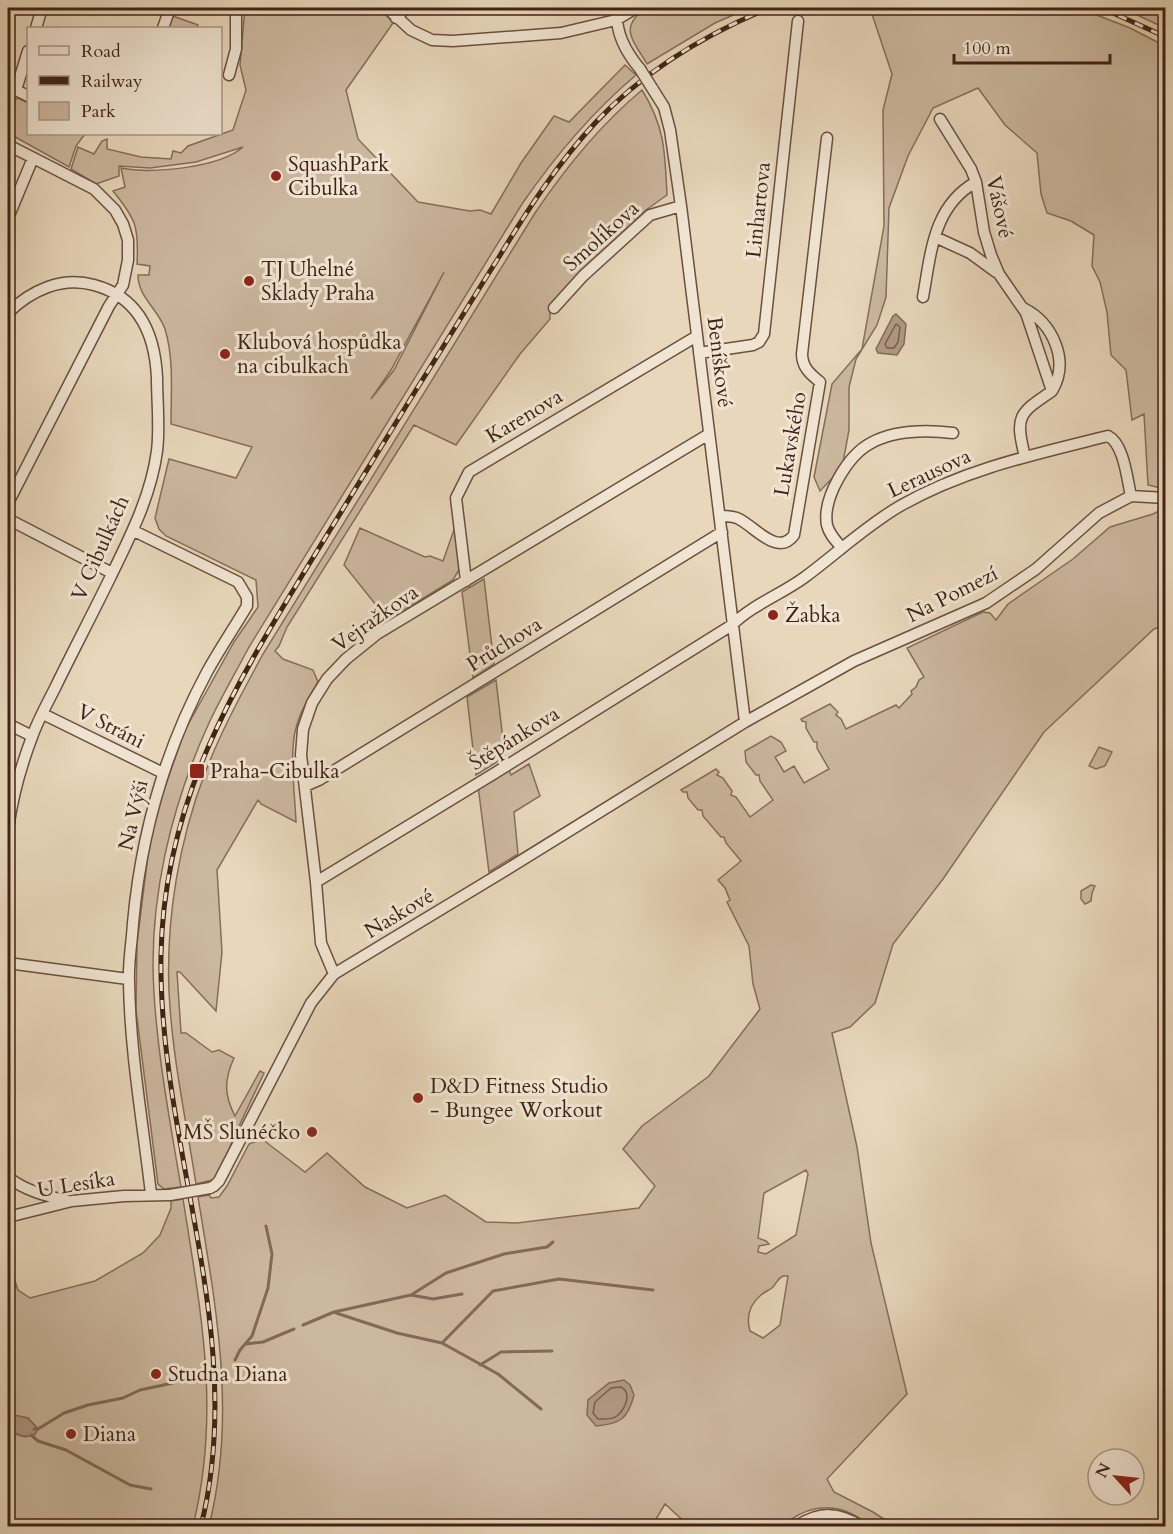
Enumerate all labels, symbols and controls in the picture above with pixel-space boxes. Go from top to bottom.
legend [27,27,222,135]
scale bar [954,27,1110,65]
text: 100 m [963,36,1011,61]
text: Road [81,39,121,64]
text: Railway [81,69,143,94]
text: Park [81,99,116,124]
place label: SquashPark Cibulka [288,150,390,203]
street label: Linhartova [739,161,778,260]
marker: SquashPark Cibulka [269,169,283,183]
street label: Vášové [979,173,1020,241]
street label: Smolíkova [557,194,646,278]
place label: TJ Uhelné Sklady Praha [261,255,375,308]
marker: TJ Uhelné Sklady Praha [242,274,256,288]
street label: Beníškové [700,315,739,409]
place label: Klubová hospůdka na cibulkach [237,328,402,381]
marker: Klubová hospůdka na cibulkach [218,347,232,361]
street label: Karenova [480,382,568,451]
street label: Lukavského [767,389,814,499]
street label: Lerausova [883,442,975,505]
street label: V Cibulkách [64,490,137,606]
street label: Na Pomezí [902,559,1003,630]
street label: Vejražkova [326,578,424,659]
place label: Žabka [785,600,841,630]
marker: Žabka [766,608,780,622]
street label: Průchova [461,610,547,679]
street label: V Stráni [72,697,150,756]
street label: Štěpánkova [463,698,565,778]
place label: Praha-Cibulka [210,757,340,786]
marker: Praha-Cibulka [188,762,206,780]
street label: Na Výši [111,777,156,854]
street label: Naskové [359,881,440,946]
place label: D&D Fitness Studio - Bungee Workout [430,1072,608,1125]
marker: D&D Fitness Studio - Bungee Workout [411,1091,425,1105]
place label: MŠ Slunéčko [183,1117,300,1147]
marker: MŠ Slunéčko [305,1125,319,1139]
street label: U Lesíka [35,1164,117,1205]
place label: Studna Diana [168,1360,288,1389]
marker: Studna Diana [149,1367,163,1381]
place label: Diana [83,1420,136,1449]
marker: Diana [64,1427,78,1441]
north arrow [1086,1447,1146,1507]
text: N [1091,1459,1117,1482]

